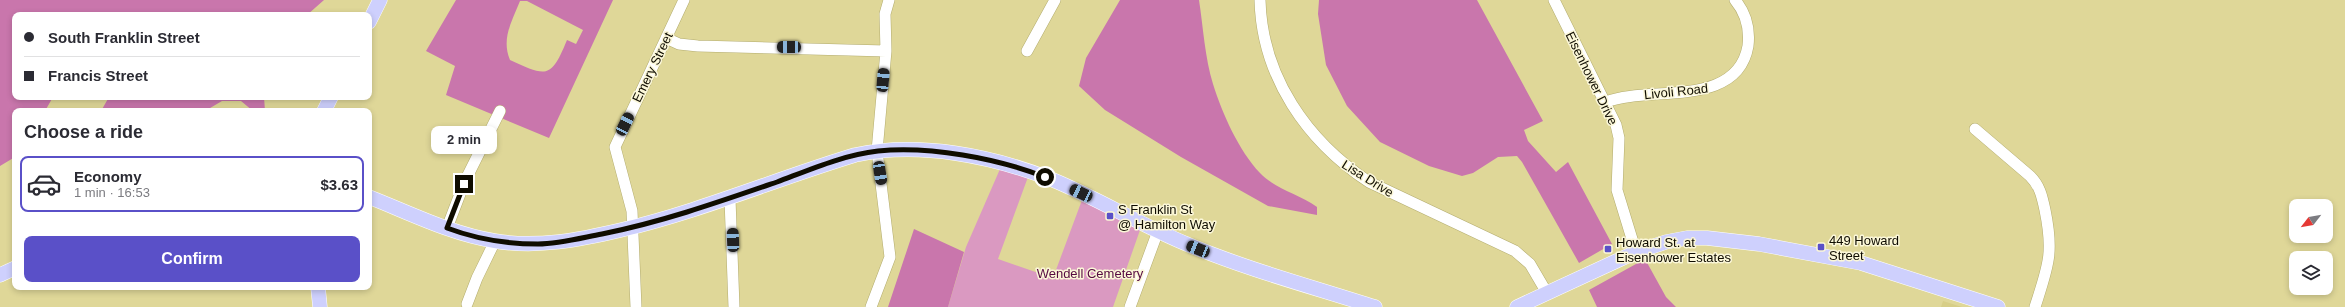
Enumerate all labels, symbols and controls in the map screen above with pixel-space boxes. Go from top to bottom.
text: South Franklin Street [48,29,200,46]
street label: Emery Street [629,29,676,105]
street label: Eisenhower Drive [1562,29,1621,127]
car [777,41,801,53]
text: Francis Street [48,67,148,84]
car [876,68,890,92]
street label: Livoli Road [1643,81,1709,102]
car [614,111,636,137]
text: Choose a ride [24,122,143,142]
callout: 2 min [431,126,497,154]
text: 2 min [447,132,481,147]
street label: Lisa Drive [1339,157,1396,200]
car [872,160,888,186]
icon: car [26,166,62,202]
text: Economy [74,168,142,185]
route start [1036,168,1054,186]
route end [455,175,473,193]
text: $3.63 [320,176,358,193]
car [1068,182,1094,204]
text: 1 min · 16:53 [74,185,150,200]
north arrow [2289,199,2333,243]
map controls [2289,199,2333,295]
place label: S Franklin St @ Hamilton Way [1118,202,1216,232]
marker: S Franklin St @ Hamilton Way [1105,211,1115,221]
car [727,228,739,252]
place label: 449 Howard Street [1829,233,1899,263]
place label: Howard St. at Eisenhower Estates [1616,235,1731,265]
button: Confirm [24,236,360,282]
car [1185,239,1211,259]
marker: 449 Howard Street [1816,242,1826,252]
marker: Howard St. at Eisenhower Estates [1603,244,1613,254]
button: layers [2289,251,2333,295]
park label: Wendell Cemetery [1037,266,1144,281]

